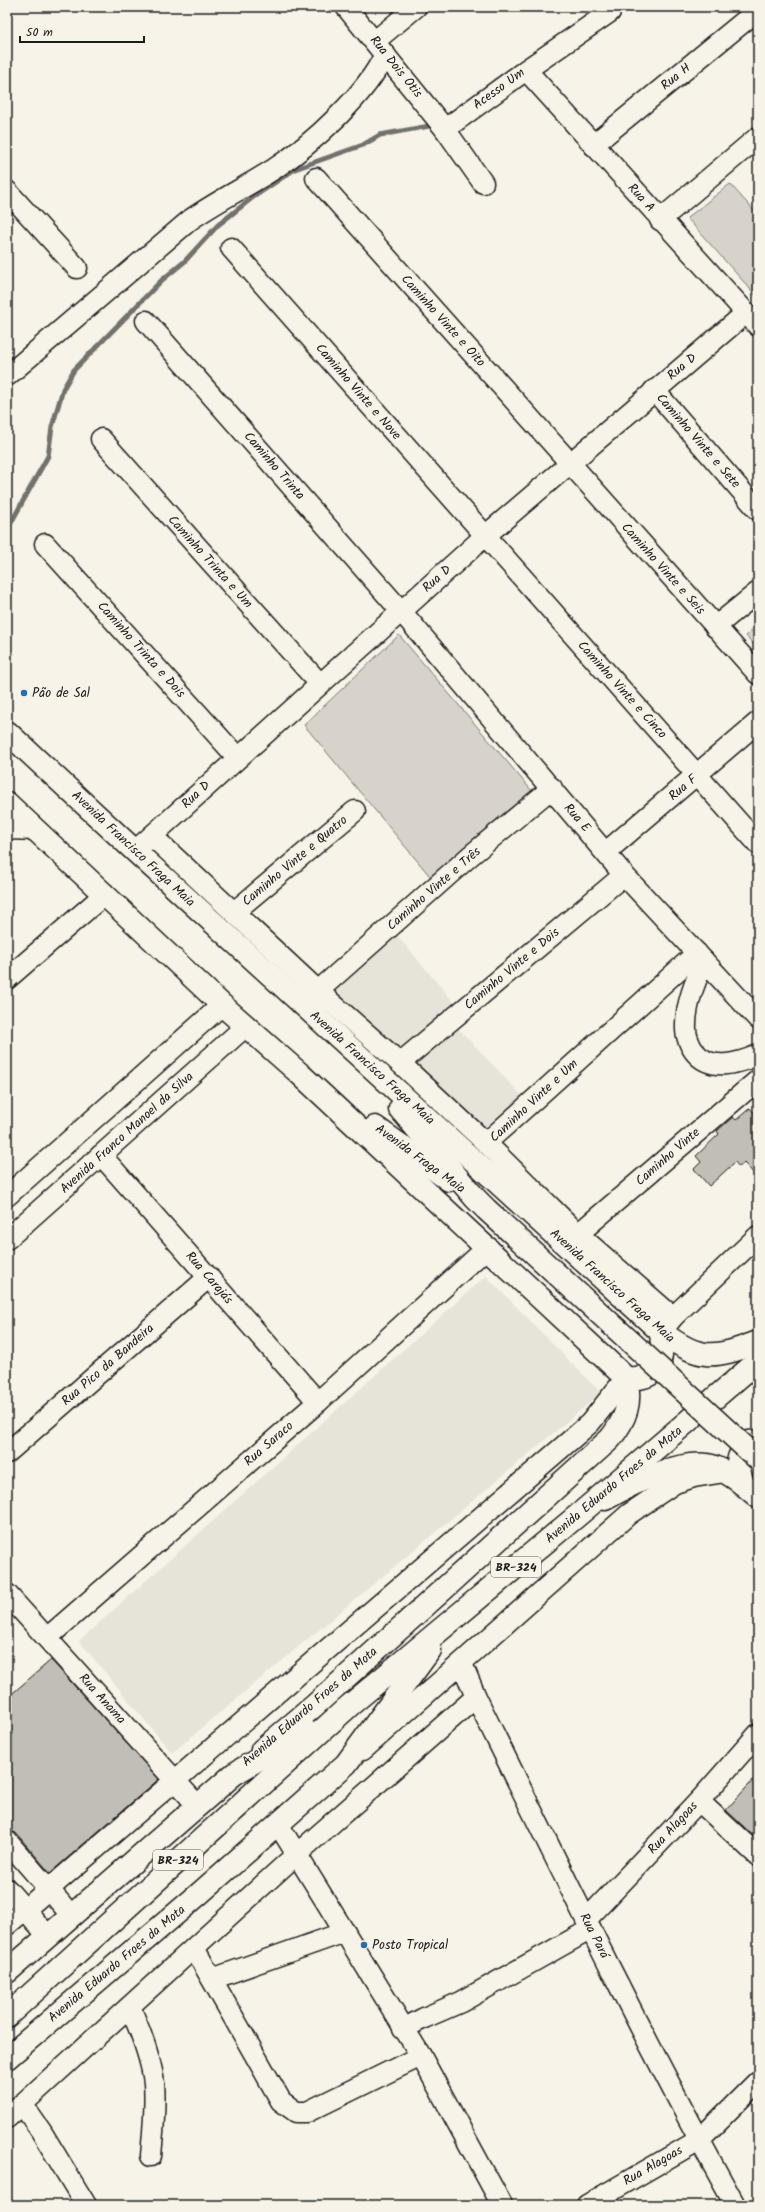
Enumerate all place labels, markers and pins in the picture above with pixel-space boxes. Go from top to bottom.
place label: Pão de Sal [32,683,90,704]
marker: Pão de Sal [19,688,29,698]
place label: Posto Tropical [372,1935,448,1956]
marker: Posto Tropical [359,1940,369,1950]

